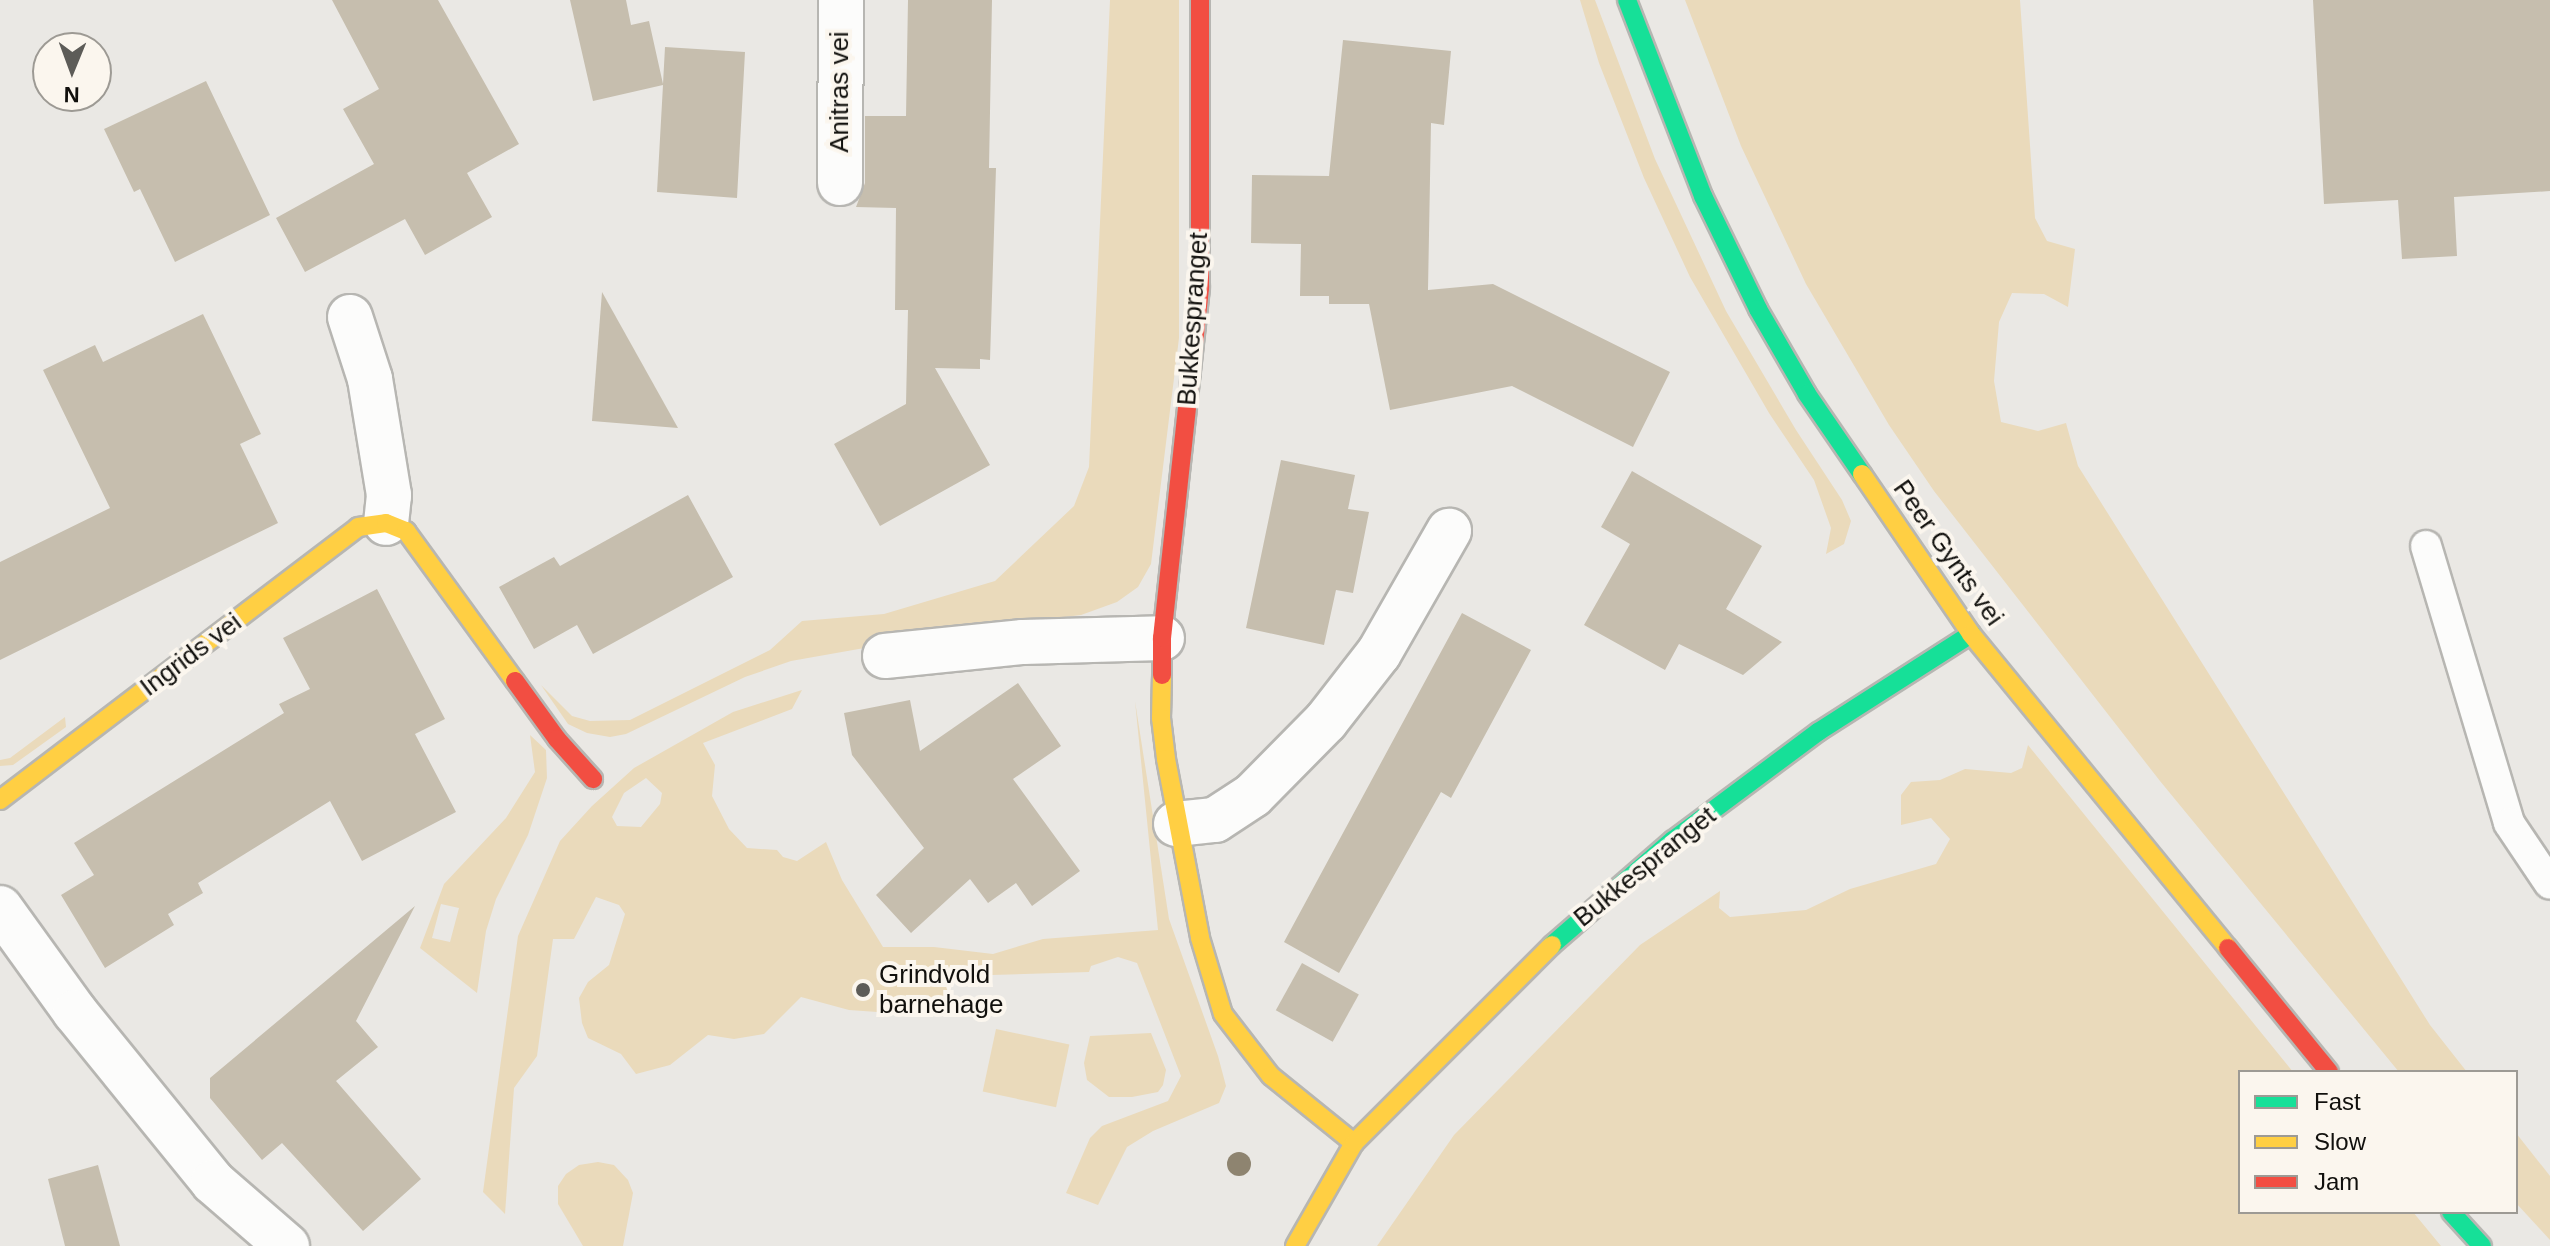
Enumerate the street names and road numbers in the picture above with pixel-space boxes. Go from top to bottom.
street label: Anitras vei [824,31,856,153]
street label: Bukkespranget [1171,231,1215,407]
street label: Peer Gynts vei [1886,474,2010,632]
street label: Ingrids vei [134,607,248,703]
street label: Bukkespranget [1568,800,1722,934]

